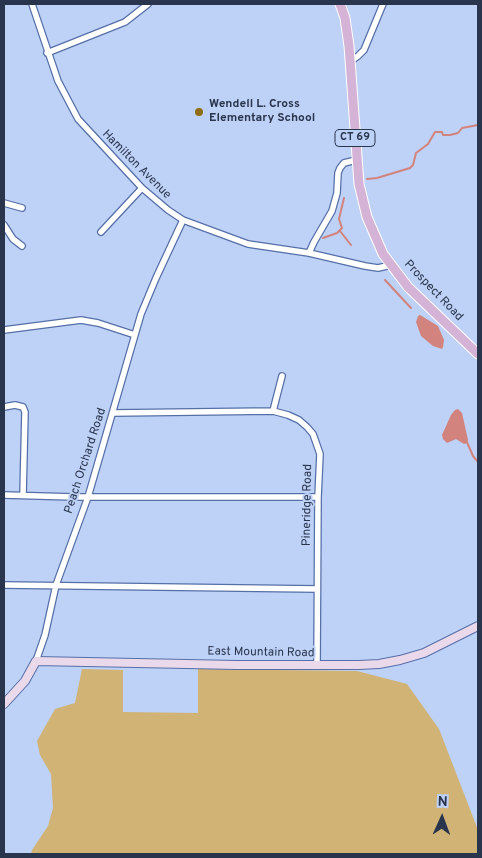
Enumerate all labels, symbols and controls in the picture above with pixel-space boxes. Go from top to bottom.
place label: Wendell L. Cross Elementary School [209,98,315,126]
marker: Wendell L. Cross Elementary School [193,106,205,118]
street label: Hamilton Avenue [99,128,173,202]
road number: CT 69 [335,130,375,146]
street label: Prospect Road [400,258,466,324]
street label: Peach Orchard Road [62,406,110,516]
street label: Pineridge Road [300,464,316,546]
street label: East Mountain Road [207,645,315,661]
north arrow [417,793,467,843]
text: N [437,794,448,811]

